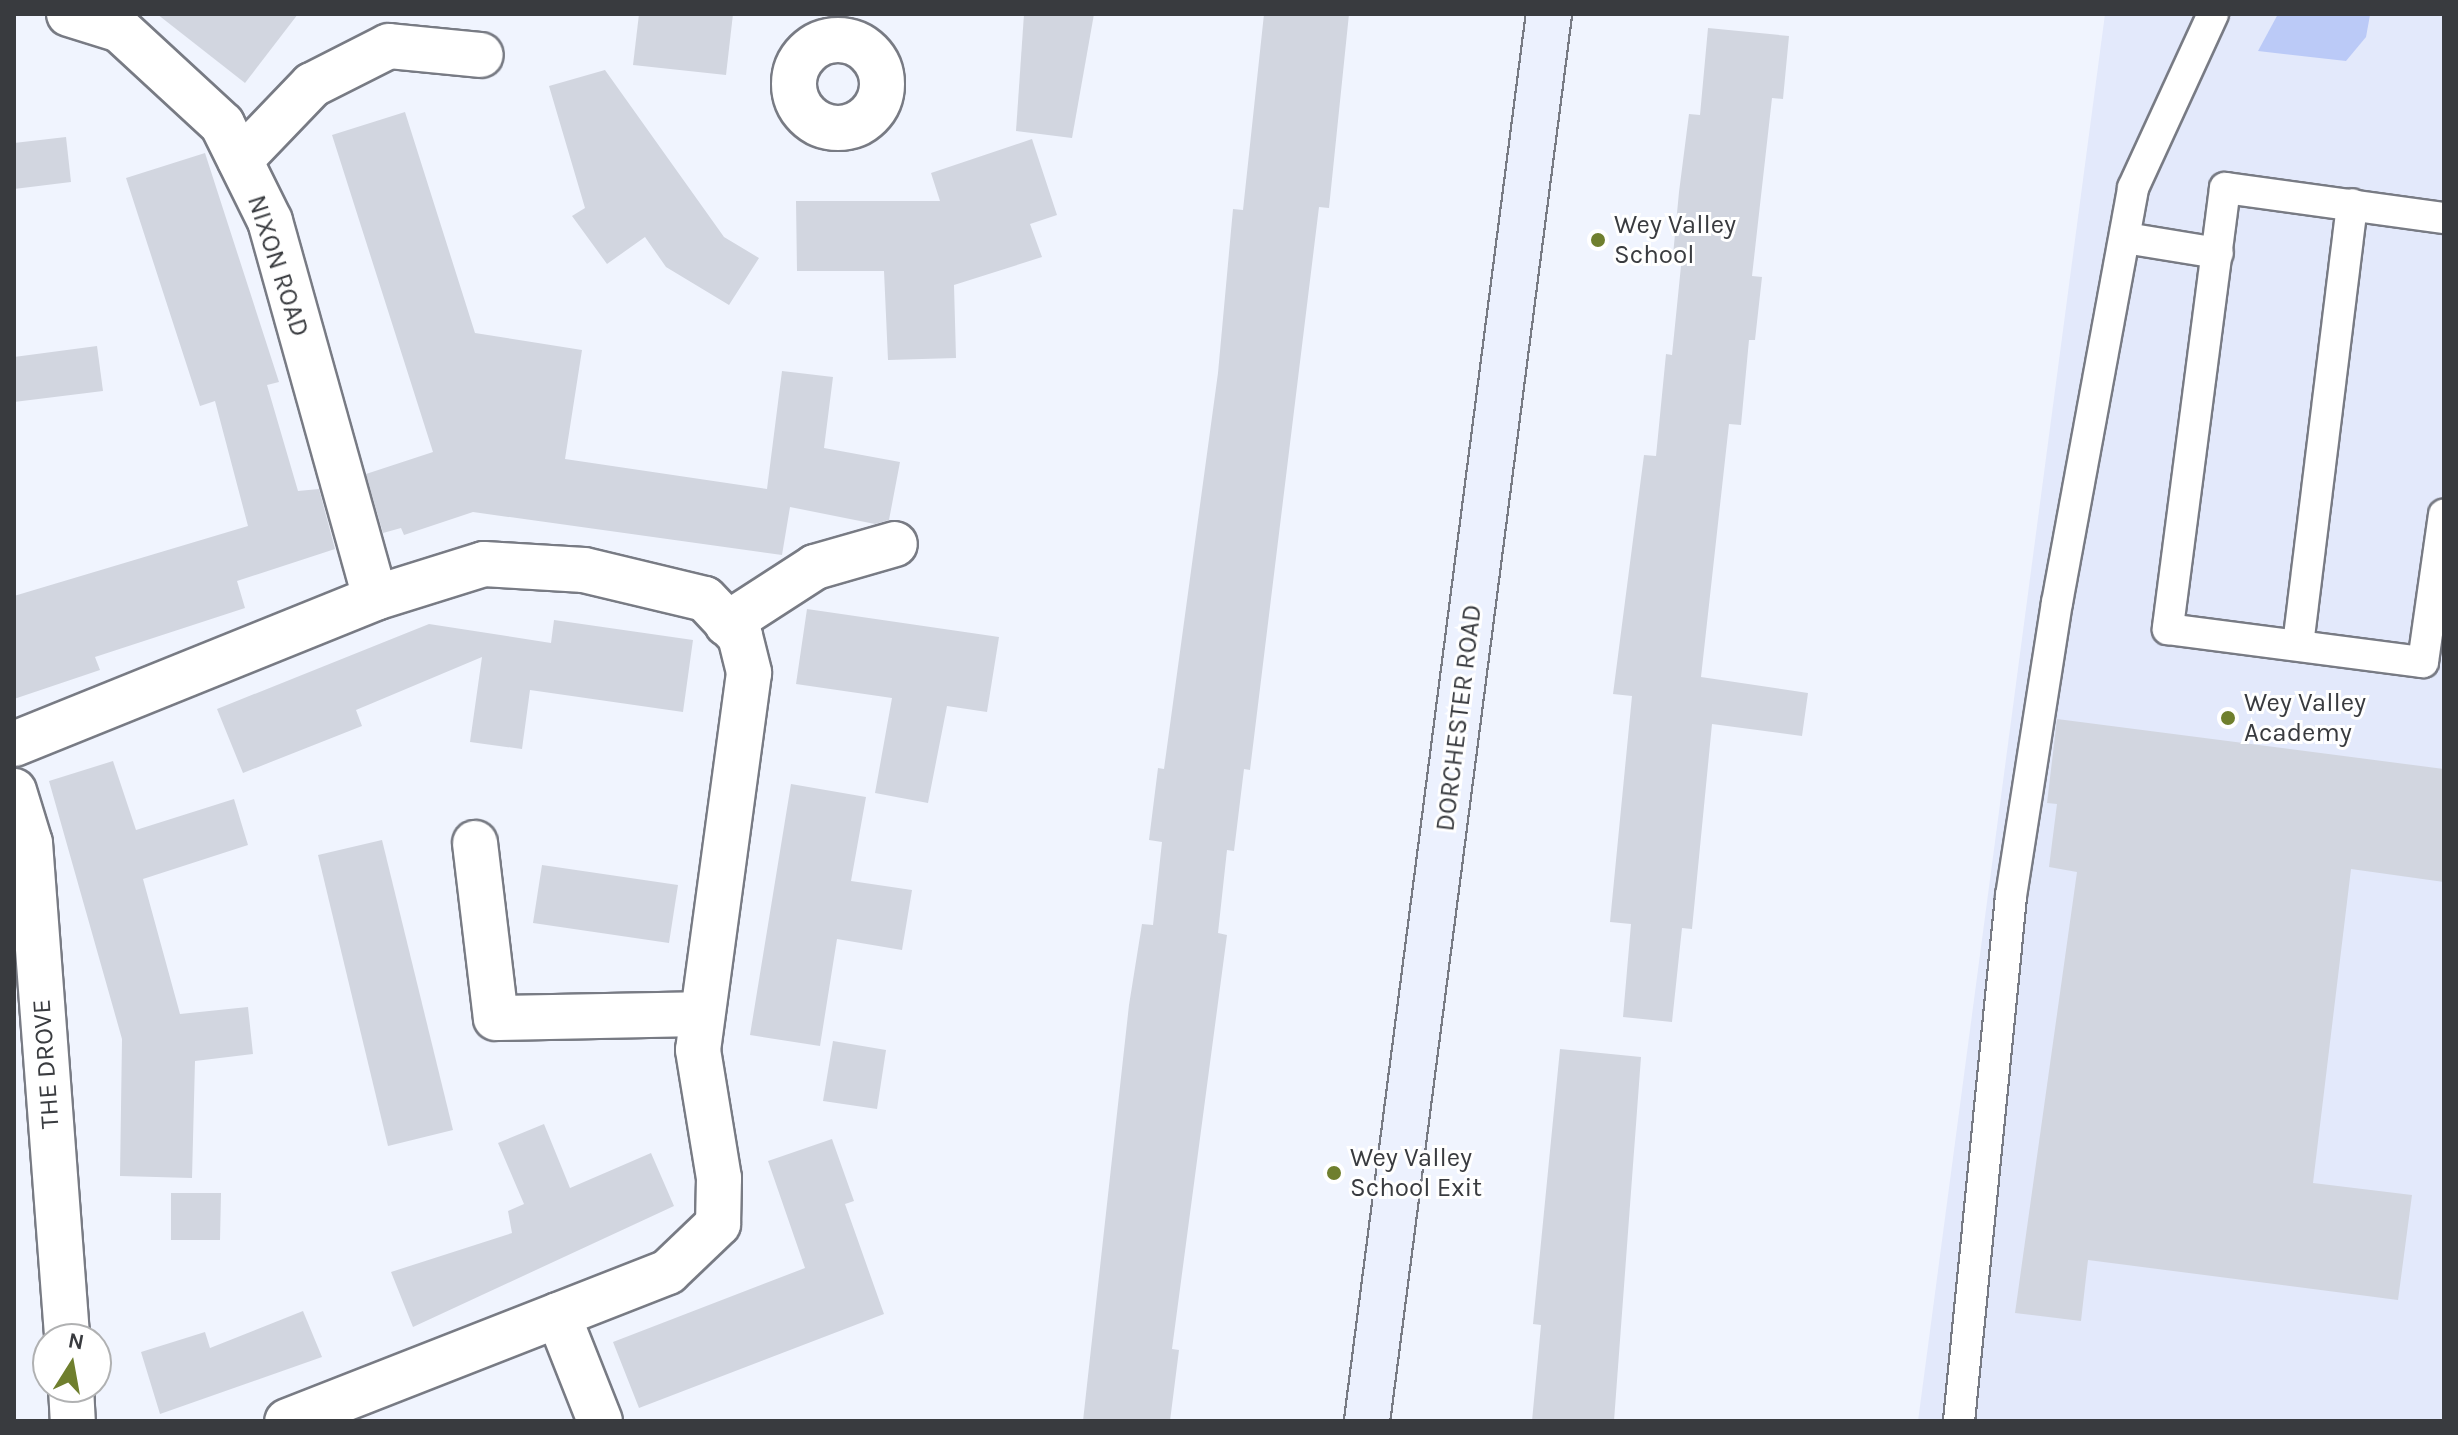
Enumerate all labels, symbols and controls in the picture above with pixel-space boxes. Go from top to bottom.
street label: NIXON ROAD [240,191,316,341]
place label: Wey Valley School [1614,209,1736,270]
marker: Wey Valley School [1589,231,1607,249]
street label: DORCHESTER ROAD [1430,603,1488,833]
place label: Wey Valley Academy [2244,687,2366,748]
marker: Wey Valley Academy [2219,709,2237,727]
street label: THE DROVE [26,998,66,1130]
place label: Wey Valley School Exit [1350,1142,1482,1204]
marker: Wey Valley School Exit [1325,1164,1343,1182]
north arrow [32,1323,112,1403]
text: N [66,1327,86,1356]

